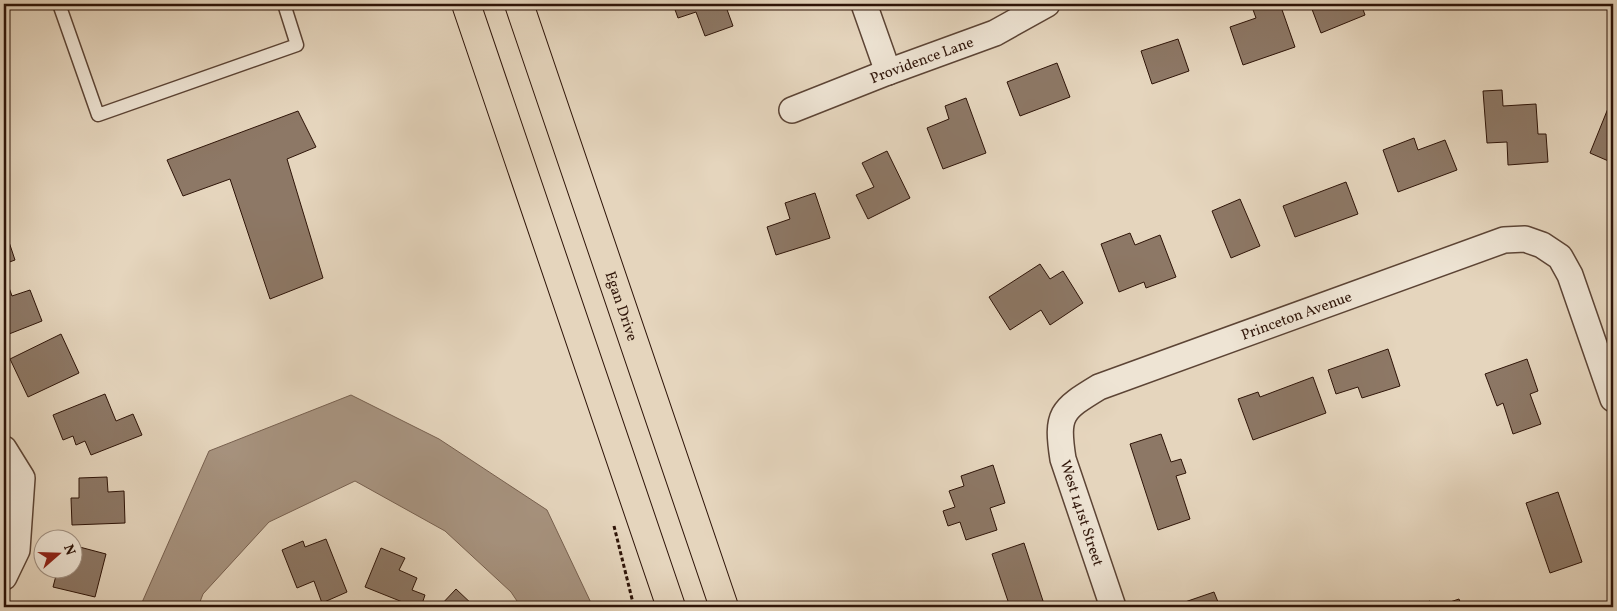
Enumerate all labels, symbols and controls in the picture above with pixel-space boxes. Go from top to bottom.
street label: Providence Lane [867,33,977,90]
street label: Egan Drive [599,269,642,344]
street label: Princeton Avenue [1238,287,1355,347]
street label: West 141st Street [1054,458,1108,569]
north arrow [32,528,82,578]
text: N [58,542,79,558]

